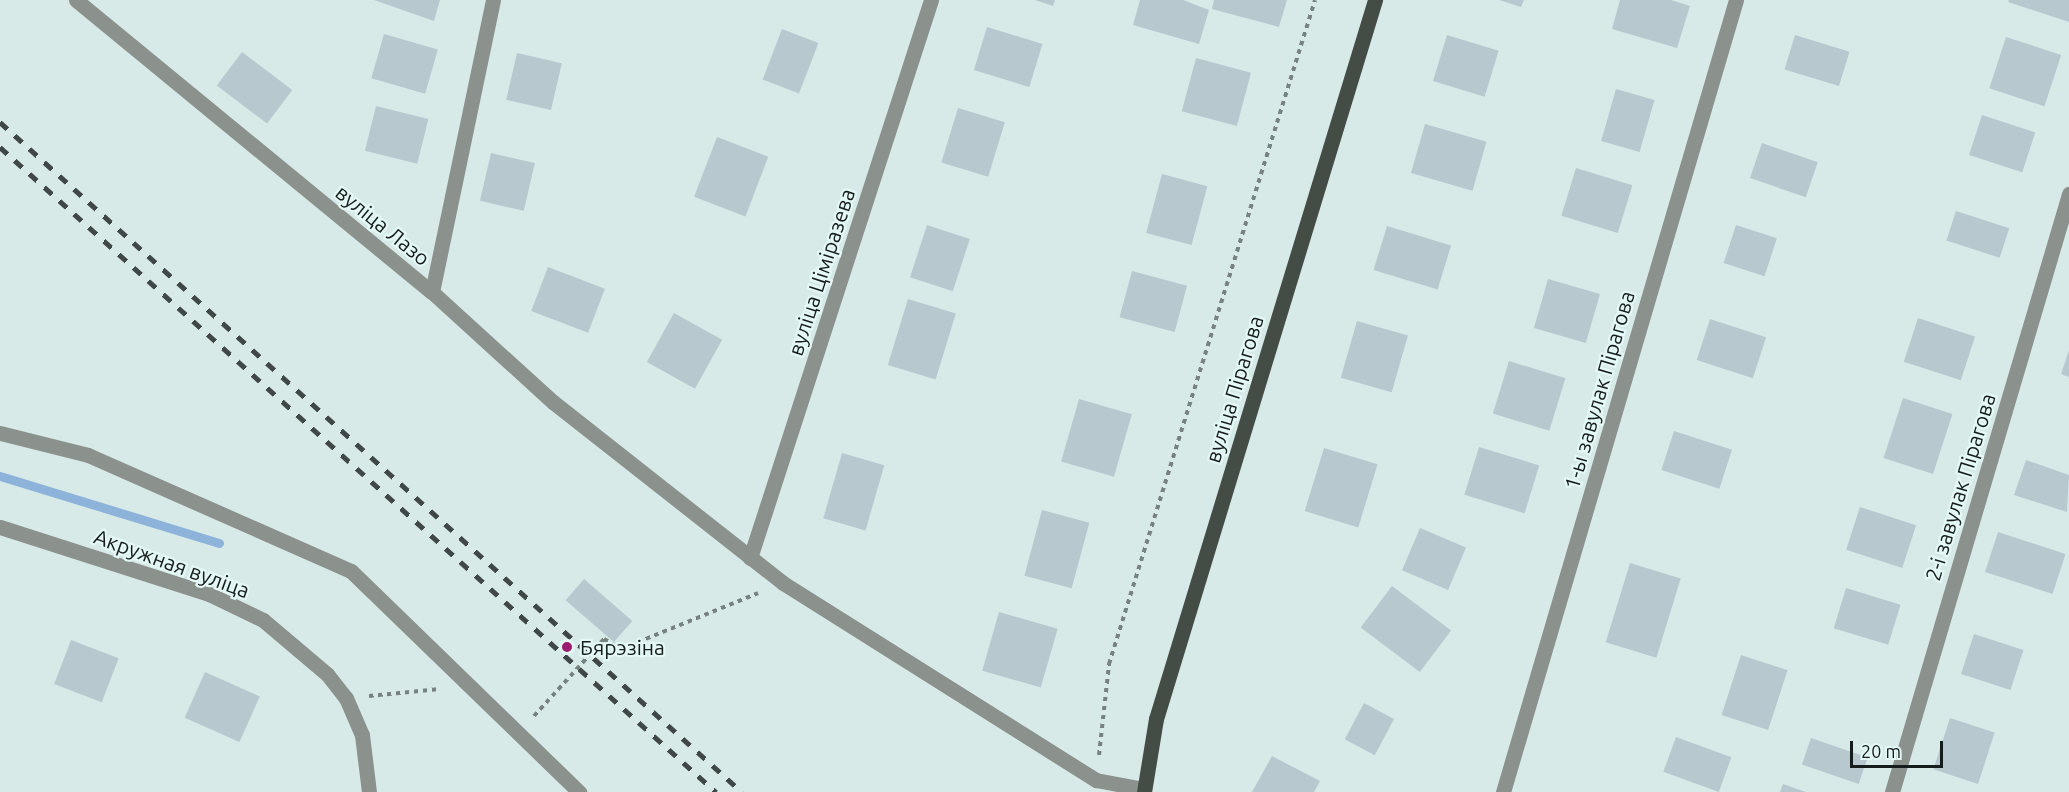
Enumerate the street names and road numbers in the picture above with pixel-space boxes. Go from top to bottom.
street label: вуліца Лазо [331,179,435,271]
street label: вуліца Ціміразева [782,185,860,359]
street label: 1-ы завулак Пірагова [1559,288,1639,492]
street label: вуліца Пірагова [1200,312,1268,466]
street label: 2-і завулак Пірагова [1920,390,2000,584]
street label: Акружная вуліца [91,523,253,603]

